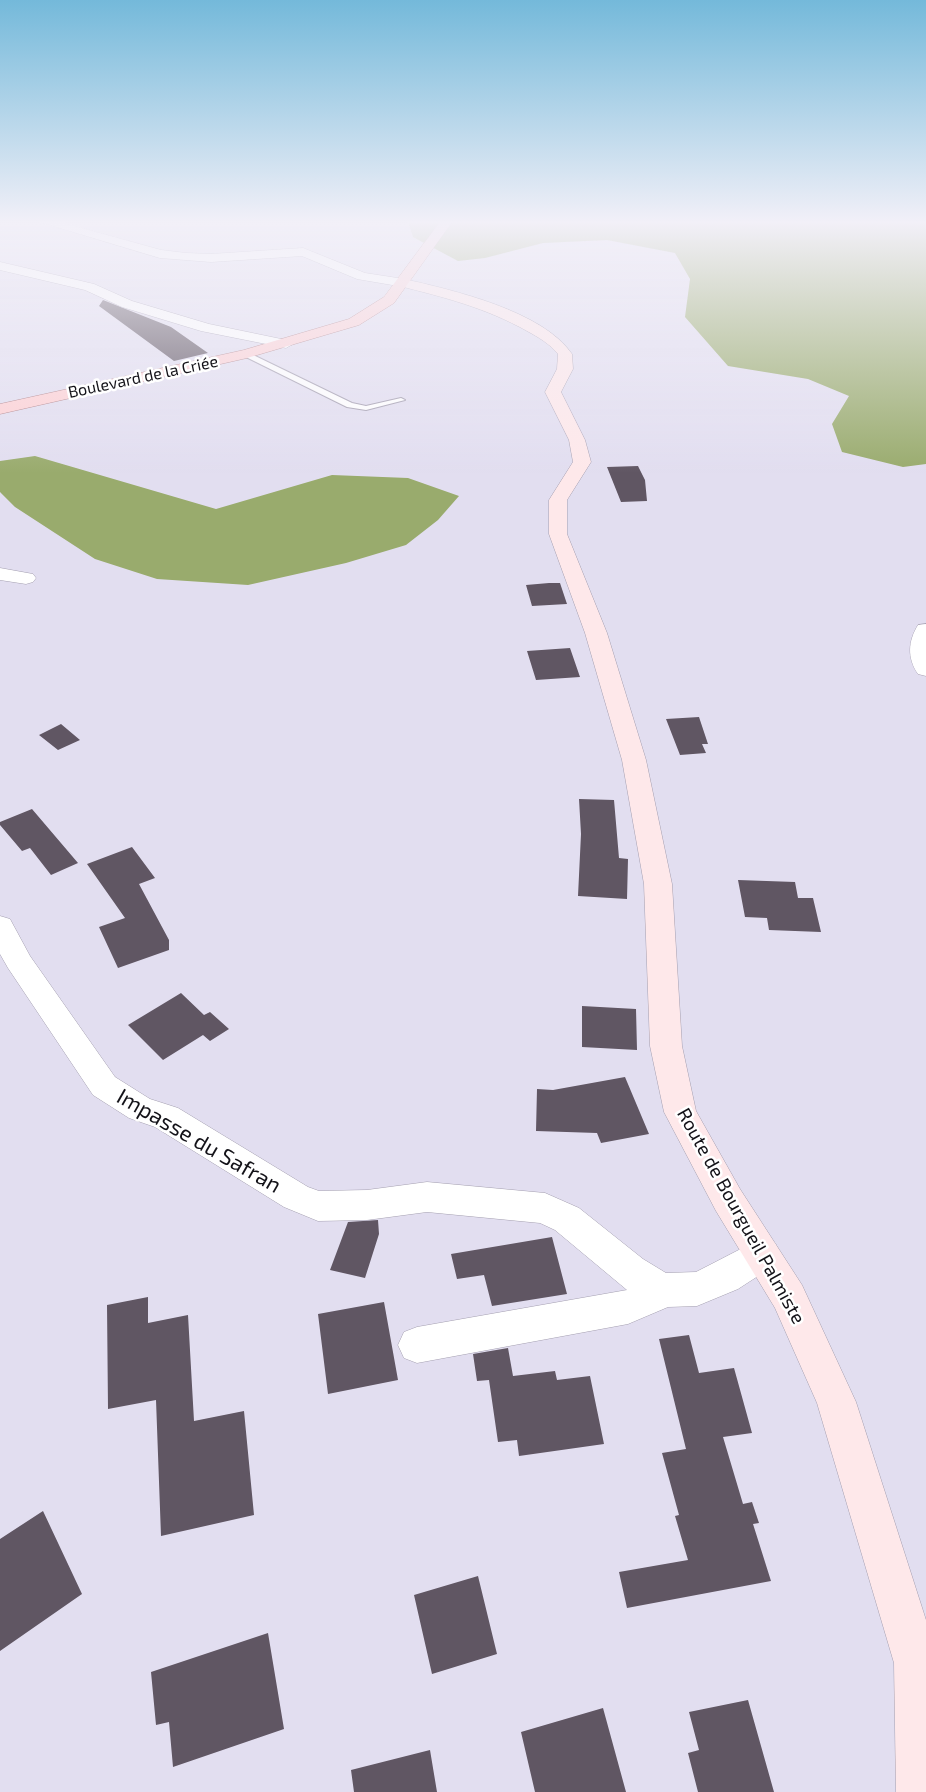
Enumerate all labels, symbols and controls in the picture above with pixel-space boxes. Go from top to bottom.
street label: Boulevard de la Criée [66,352,220,402]
street label: Impasse du Safran [112,1083,286,1199]
street label: Route de Bourgueil Palmiste [672,1104,810,1328]

